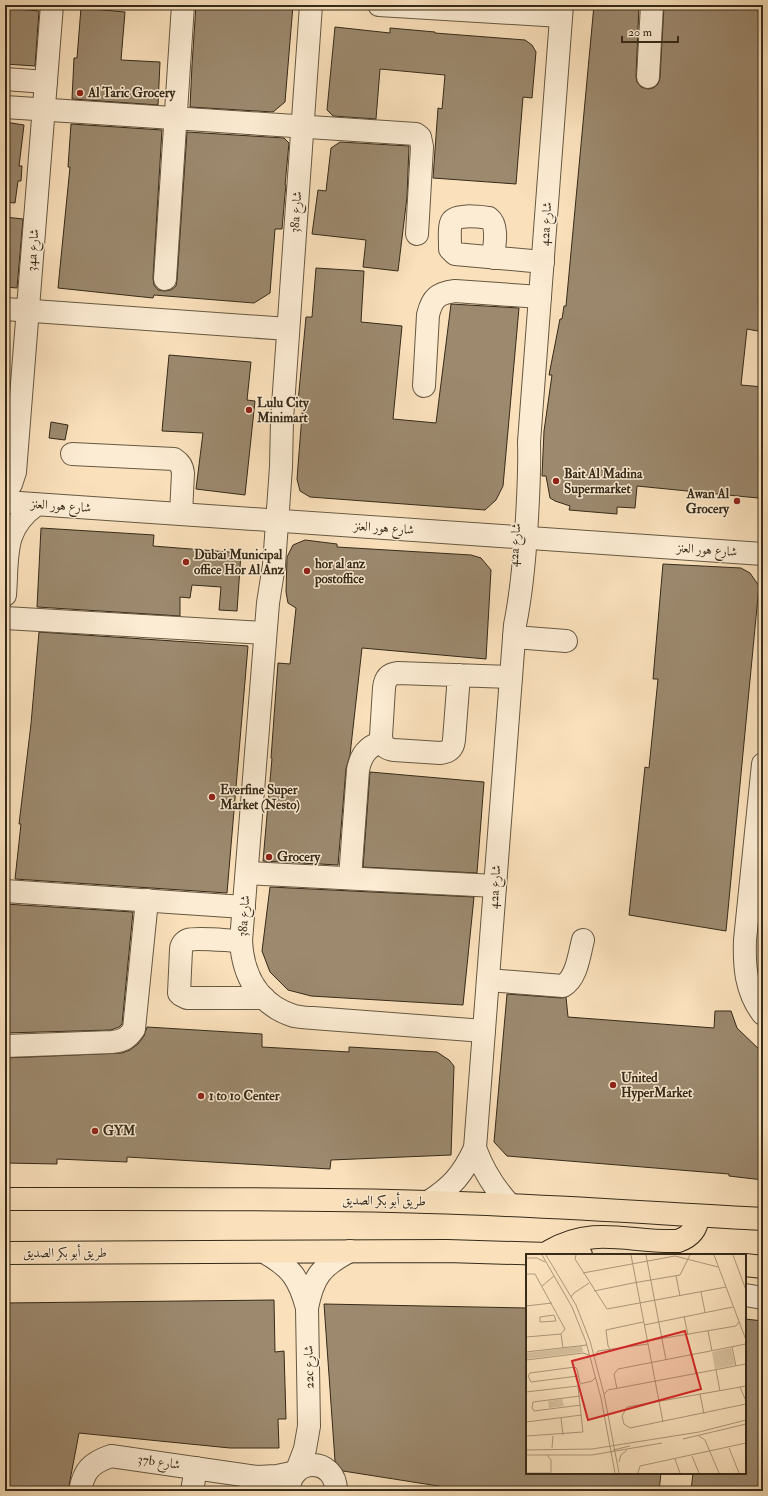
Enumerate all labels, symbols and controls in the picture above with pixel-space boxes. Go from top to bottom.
scale bar [622,18,678,44]
text: 20 m [628,25,653,40]
place label: Al Taric Grocery [87,85,177,102]
marker: Al Taric Grocery [75,88,85,98]
street label: 38a شارع [287,191,308,234]
street label: 42a شارع [536,201,559,247]
street label: 34a شارع [24,228,45,272]
place label: Lulu City Minimart [256,395,310,426]
marker: Lulu City Minimart [244,405,254,415]
place label: Bait Al Madina Supermarket [564,466,643,498]
marker: Bait Al Madina Supermarket [551,476,561,486]
place label: Awan Al Grocery [686,486,730,518]
street label: شارع هور العنز [28,496,92,519]
marker: Awan Al Grocery [732,496,742,506]
street label: شارع هور العنز [351,518,415,541]
street label: 42a شارع [505,522,528,568]
street label: شارع هور العنز [674,540,738,563]
place label: Dubai Municipal office Hor Al Anz [194,547,285,578]
place label: hor al anz postoffice [314,556,366,588]
marker: Dubai Municipal office Hor Al Anz [181,557,191,567]
marker: hor al anz postoffice [302,566,312,576]
place label: Everfine Super Market (Nesto) [219,782,300,813]
marker: Everfine Super Market (Nesto) [207,792,217,802]
place label: Grocery [277,849,322,866]
marker: Grocery [264,852,274,862]
street label: 42a شارع [485,864,508,910]
street label: 38a شارع [235,895,256,938]
place label: United HyperMarket [621,1070,693,1102]
marker: United HyperMarket [608,1080,618,1090]
place label: 1 to 10 Center [209,1088,281,1104]
marker: 1 to 10 Center [196,1091,206,1101]
place label: GYM [103,1123,136,1139]
marker: GYM [90,1126,100,1136]
street label: طريق أبو بكر الصديق [342,1191,426,1210]
street label: طريق أبو بكر الصديق [23,1244,107,1261]
inset map [526,1254,746,1474]
street label: 22c شارع [301,1345,320,1389]
street label: 37b شارع [136,1451,181,1476]

